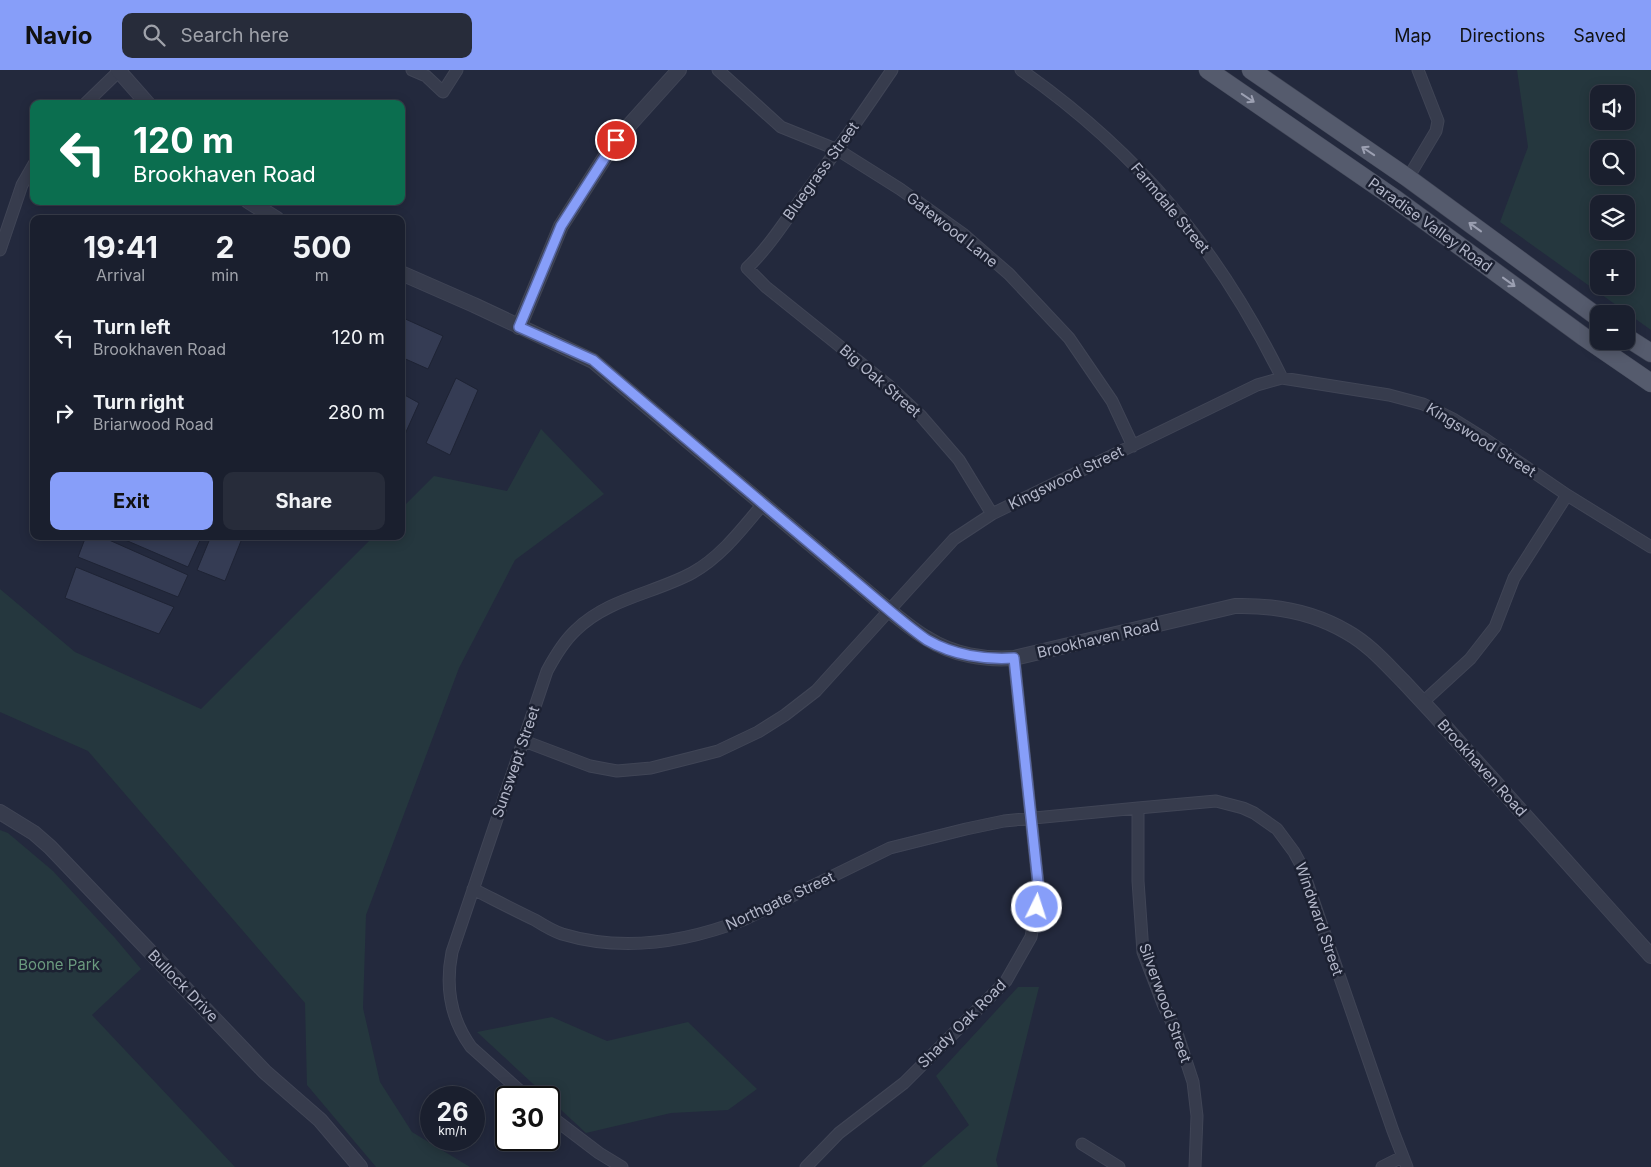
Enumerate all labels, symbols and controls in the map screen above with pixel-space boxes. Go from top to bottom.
search box [122,13,472,58]
text: Navio [25,21,92,50]
icon: search [140,21,168,49]
text: Search here [180,24,289,47]
text: Map [1394,25,1432,46]
text: Directions [1460,25,1545,46]
text: Saved [1573,25,1626,46]
map controls [1590,85,1635,350]
button: sound [1590,85,1635,130]
one-way arrow [1241,93,1255,103]
street label: Bluegrass Street [779,118,863,224]
text: 120 m [133,119,234,161]
pin [595,119,637,161]
icon: left [50,120,115,185]
icon: arrive [602,126,630,154]
button: search [1590,140,1635,185]
one-way arrow [1361,146,1375,156]
street label: Farmdale Street [1127,158,1214,257]
text: Brookhaven Road [133,161,316,187]
street label: Paradise Valley Road [1365,173,1496,276]
street label: Gatewood Lane [903,188,1002,271]
button: layers [1590,195,1635,240]
one-way arrow [1468,222,1482,232]
text: 19:41 [83,229,158,265]
text: 2 [215,229,234,265]
text: 500 [292,229,352,265]
button: + [1590,250,1635,295]
text: Arrival [96,265,145,285]
text: min [211,265,239,285]
text: m [315,265,329,285]
one-way arrow [1502,277,1516,287]
button: − [1590,305,1635,350]
text: Turn left [93,316,171,339]
icon: left [50,324,78,352]
text: 120 m [332,326,385,349]
text: Brookhaven Road [93,339,226,359]
street label: Big Oak Street [836,340,925,421]
text: Turn right [93,391,184,414]
street label: Kingswood Street [1423,398,1540,481]
icon: right [50,399,78,427]
text: 280 m [328,401,385,424]
text: Briarwood Road [93,414,214,434]
street label: Kingswood Street [1005,441,1126,514]
button: Exit [50,472,213,530]
button: Share [223,472,385,530]
street label: Brookhaven Road [1035,615,1161,662]
street label: Sunswept Street [488,704,544,820]
street label: Brookhaven Road [1434,715,1531,820]
street label: Windward Street [1291,860,1348,978]
street label: Northgate Street [722,867,837,934]
position arrow [1010,880,1062,932]
street label: Silverwood Street [1135,941,1196,1065]
street label: Bullock Drive [144,946,223,1026]
park label: Boone Park [18,955,101,974]
street label: Shady Oak Road [913,975,1010,1072]
speed limit sign: 30 [495,1086,560,1151]
text: 26 [437,1097,468,1127]
text: km/h [438,1123,467,1138]

